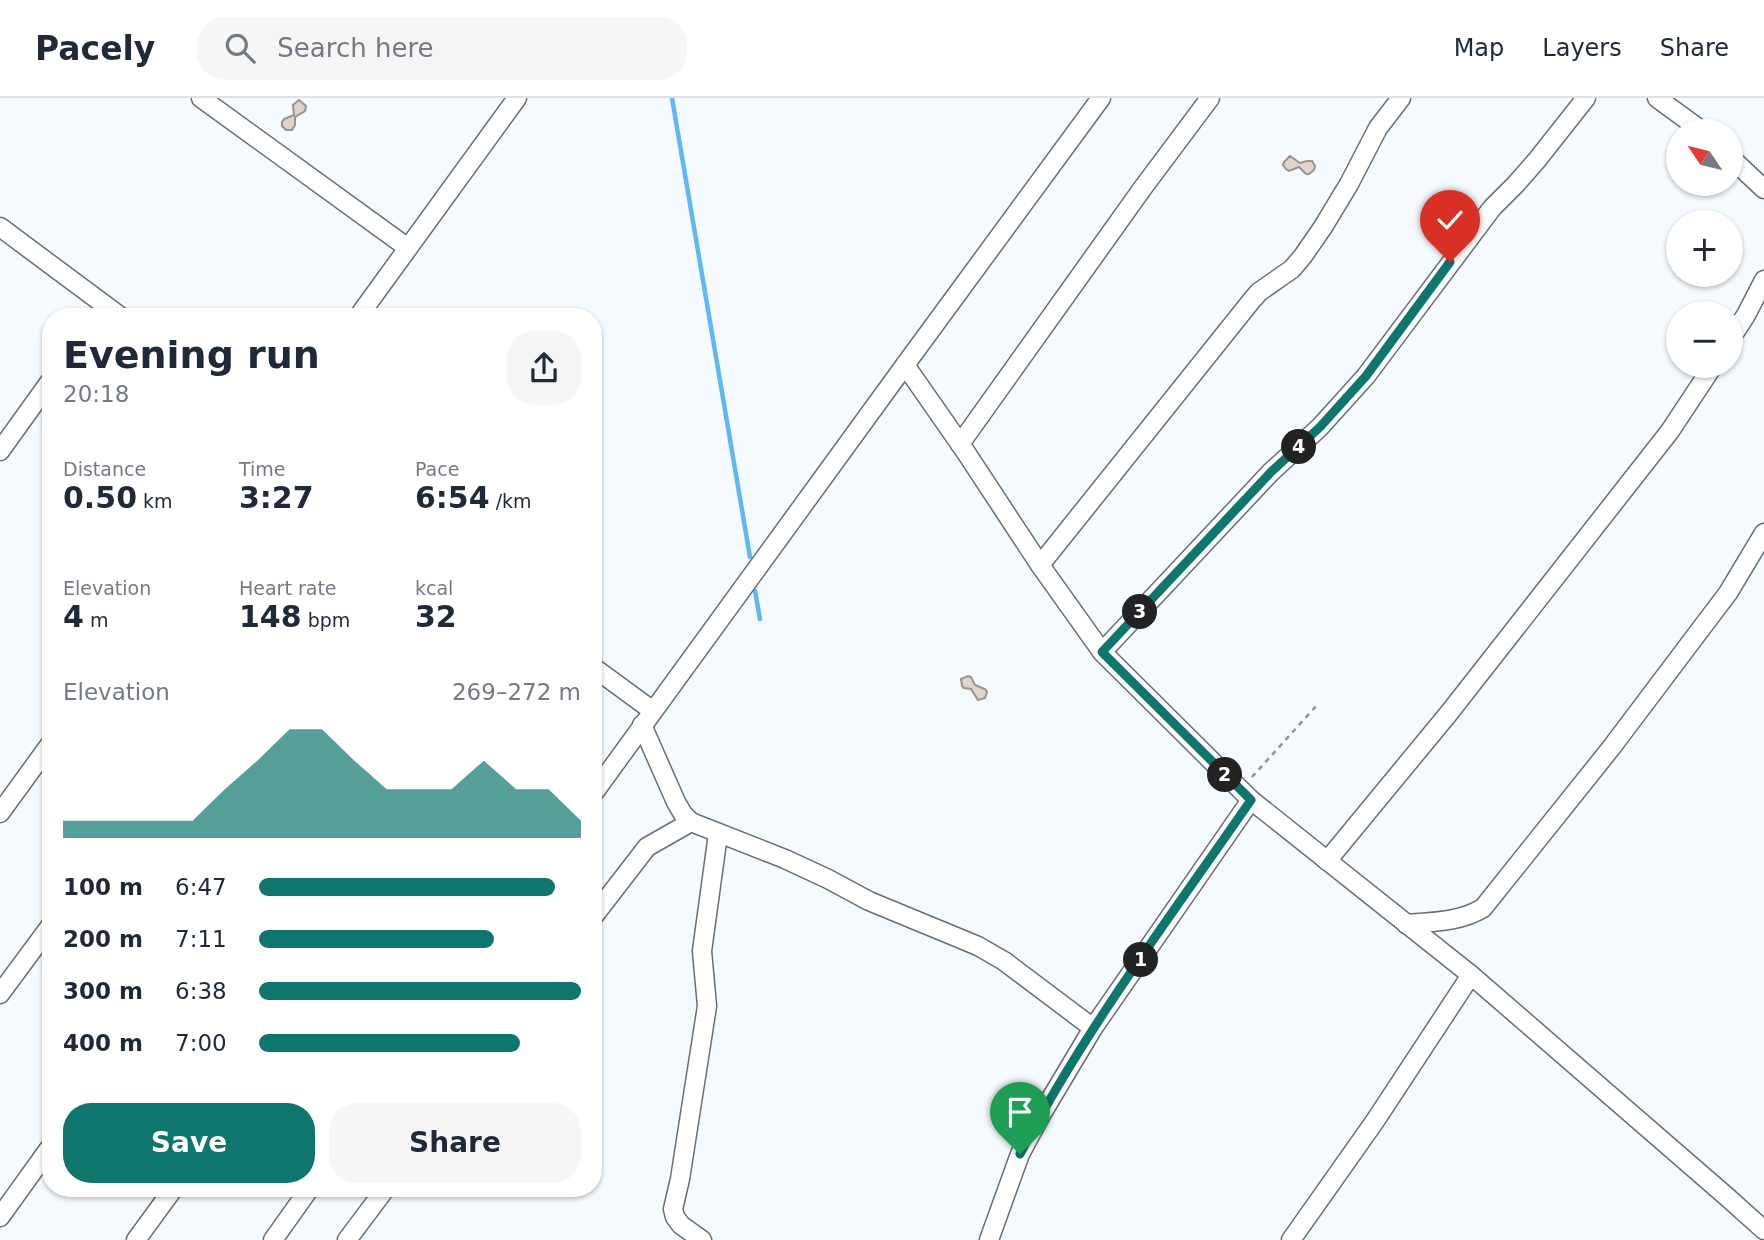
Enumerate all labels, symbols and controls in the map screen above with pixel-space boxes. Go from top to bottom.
search box [197,17,687,80]
text: Pacely [35,29,155,68]
icon: search [221,29,259,67]
text: Search here [277,33,434,63]
text: Map [1454,34,1504,62]
text: Layers [1542,34,1622,62]
text: Share [1660,34,1729,62]
north arrow [1666,119,1743,196]
map controls [1666,119,1743,378]
pin [1420,190,1480,262]
icon: check [1431,201,1469,239]
button: + [1666,210,1743,287]
button: − [1666,301,1743,378]
button: share [507,331,581,405]
text: Evening run [63,333,320,377]
text: 20:18 [63,381,129,407]
pin: 4 [1282,430,1316,464]
text: 4 [1292,435,1305,457]
text: Distance [63,458,146,480]
text: Time [239,458,286,480]
text: Pace [415,458,459,480]
text: 0.50 [63,480,137,515]
text: 3:27 [239,480,314,515]
text: 6:54 [415,480,490,515]
text: km [137,490,173,512]
text: /km [490,490,532,512]
text: Elevation [63,577,151,599]
text: Heart rate [239,577,337,599]
text: kcal [415,577,453,599]
pin: 3 [1122,594,1158,630]
text: 4 [63,599,84,634]
text: 148 [239,599,302,634]
text: 32 [415,599,457,634]
text: 3 [1133,600,1146,622]
text: m [84,609,108,631]
text: bpm [302,609,350,631]
text: Elevation [63,679,170,705]
text: 269–272 m [452,679,581,705]
pin: 2 [1208,758,1242,792]
text: 2 [1218,763,1231,785]
text: 100 m [63,874,143,900]
text: 6:47 [175,874,227,900]
text: 200 m [63,926,143,952]
text: 7:11 [175,926,227,952]
pin: 1 [1124,942,1158,978]
text: 1 [1134,948,1147,970]
text: 300 m [63,978,143,1004]
text: 6:38 [175,978,227,1004]
text: 400 m [63,1030,143,1056]
text: 7:00 [175,1030,227,1056]
pin [990,1082,1050,1154]
icon: arrive [1001,1093,1039,1131]
button: Save [63,1103,315,1183]
button: Share [329,1103,581,1183]

